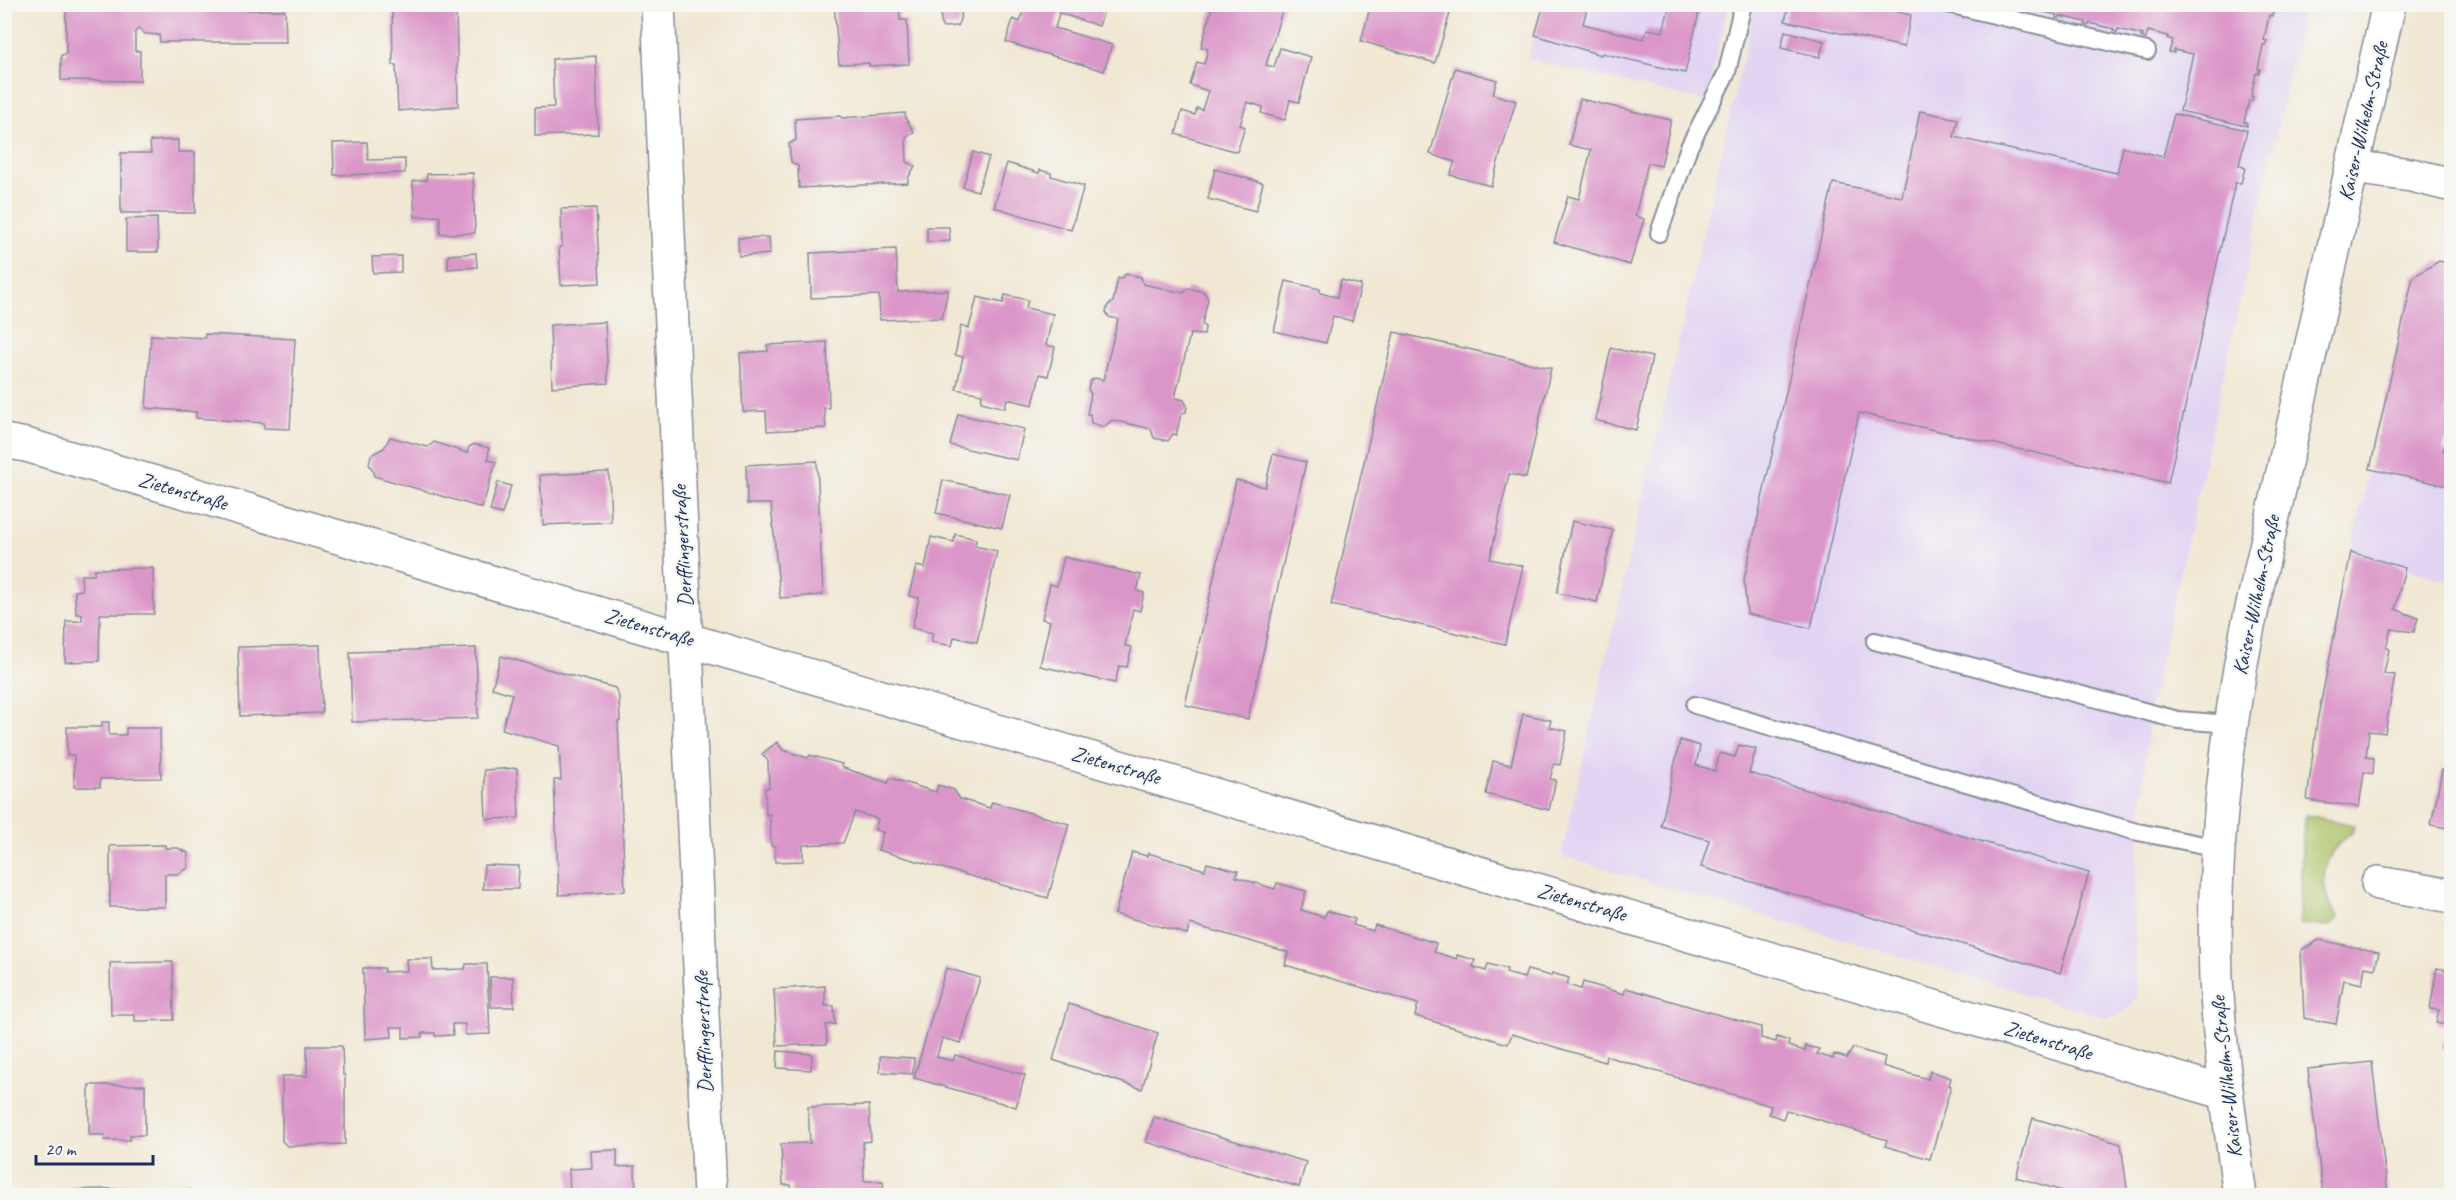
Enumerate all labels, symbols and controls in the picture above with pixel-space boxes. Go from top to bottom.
street label: Kaiser-Wilhelm-Straße [2332,37,2394,203]
street label: Zietenstraße [136,466,232,517]
street label: Derfflingerstraße [666,482,698,608]
street label: Kaiser-Wilhelm-Straße [2226,511,2286,677]
street label: Zietenstraße [602,602,698,653]
street label: Zietenstraße [1069,740,1165,791]
street label: Zietenstraße [1535,877,1631,928]
street label: Derfflingerstraße [688,968,718,1093]
street label: Kaiser-Wilhelm-Straße [2204,993,2247,1159]
street label: Zietenstraße [2001,1014,2097,1066]
scale bar [36,1128,153,1166]
text: 20 m [45,1138,78,1160]

